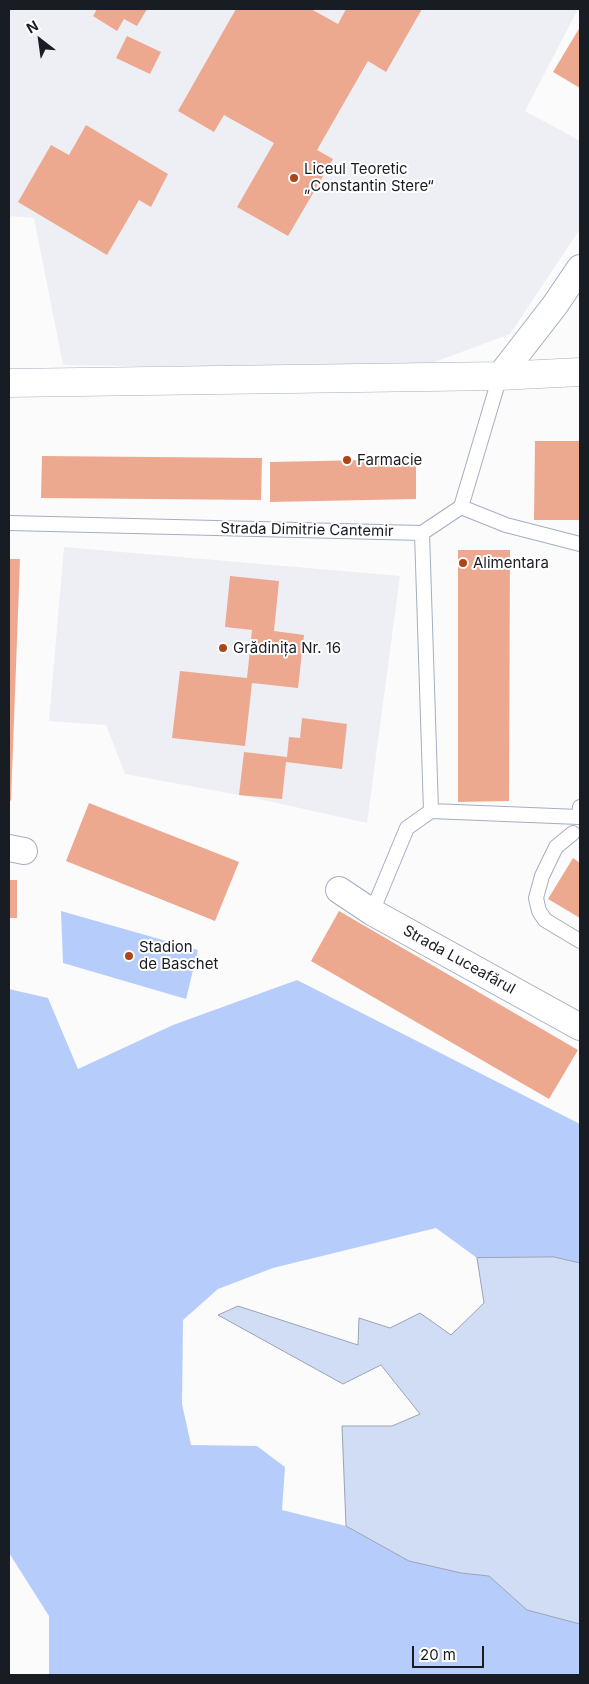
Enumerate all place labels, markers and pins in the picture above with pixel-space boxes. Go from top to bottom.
place label: Liceul Teoretic „Constantin Stere“ [304,160,434,195]
marker: Liceul Teoretic „Constantin Stere“ [288,172,300,184]
place label: Farmacie [357,451,422,469]
marker: Farmacie [341,454,353,466]
place label: Alimentara [473,554,549,572]
marker: Alimentara [457,557,469,569]
place label: Grădinița Nr. 16 [233,639,341,657]
marker: Grădinița Nr. 16 [217,642,229,654]
place label: Stadion de Baschet [139,938,218,973]
marker: Stadion de Baschet [123,950,135,962]

